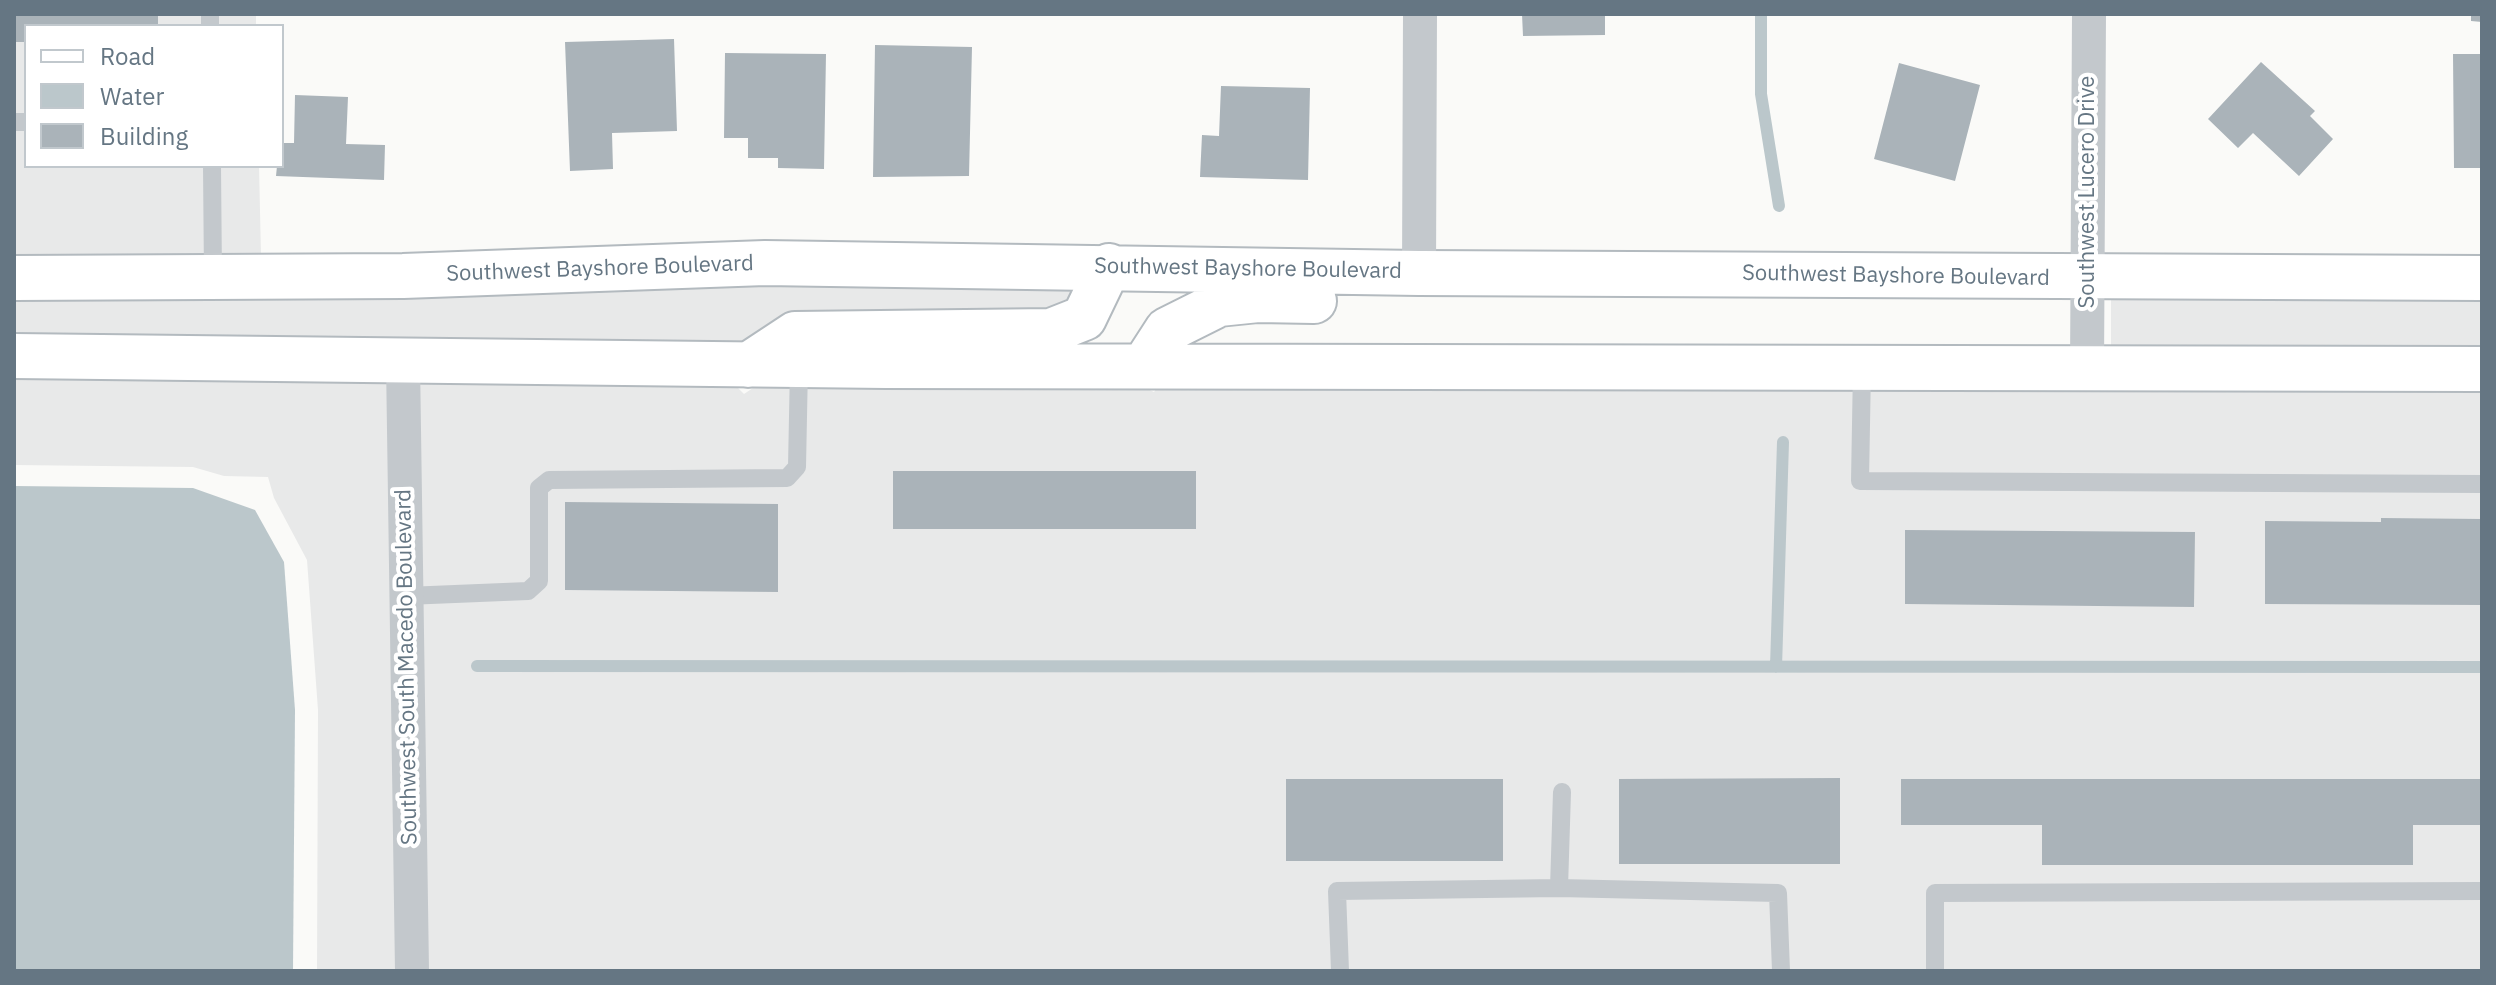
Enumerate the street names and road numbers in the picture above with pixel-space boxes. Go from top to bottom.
street label: Southwest Lucero Drive [2075,76,2101,308]
street label: Southwest Bayshore Boulevard [446,250,754,288]
street label: Southwest Bayshore Boulevard [1094,253,1402,285]
street label: Southwest Bayshore Boulevard [1742,260,2050,292]
street label: Southwest South Macedo Boulevard [391,489,423,845]

